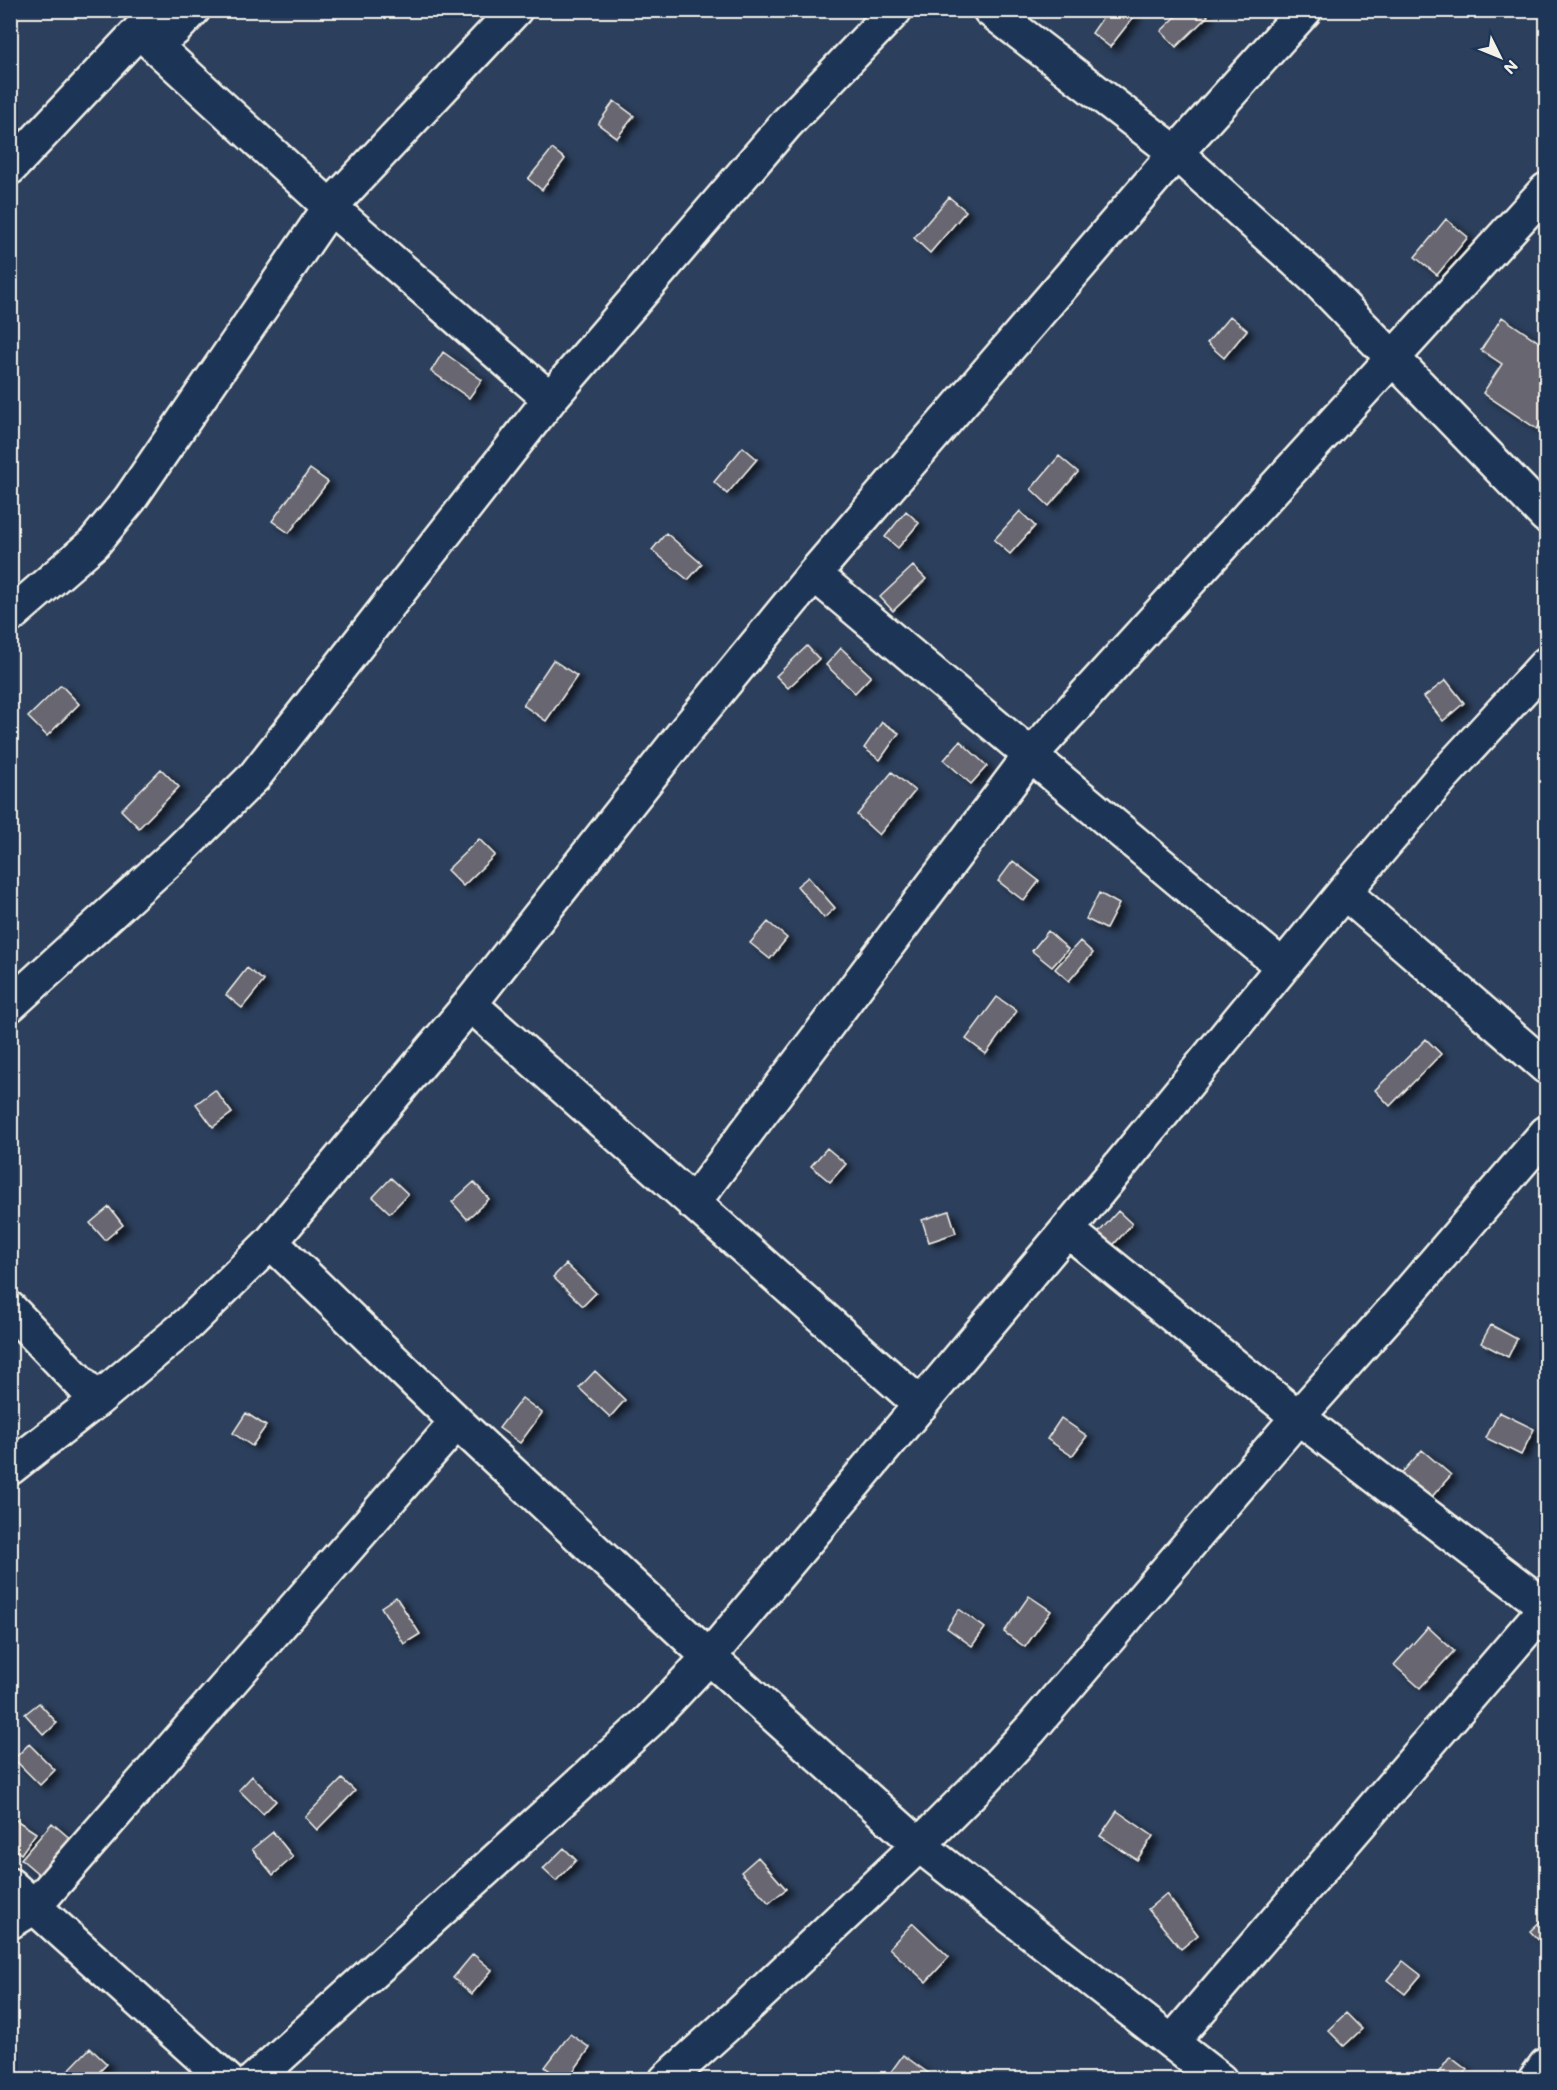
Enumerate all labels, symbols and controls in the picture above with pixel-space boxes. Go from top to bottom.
north arrow [1470,27,1530,87]
text: N [1500,56,1523,79]

